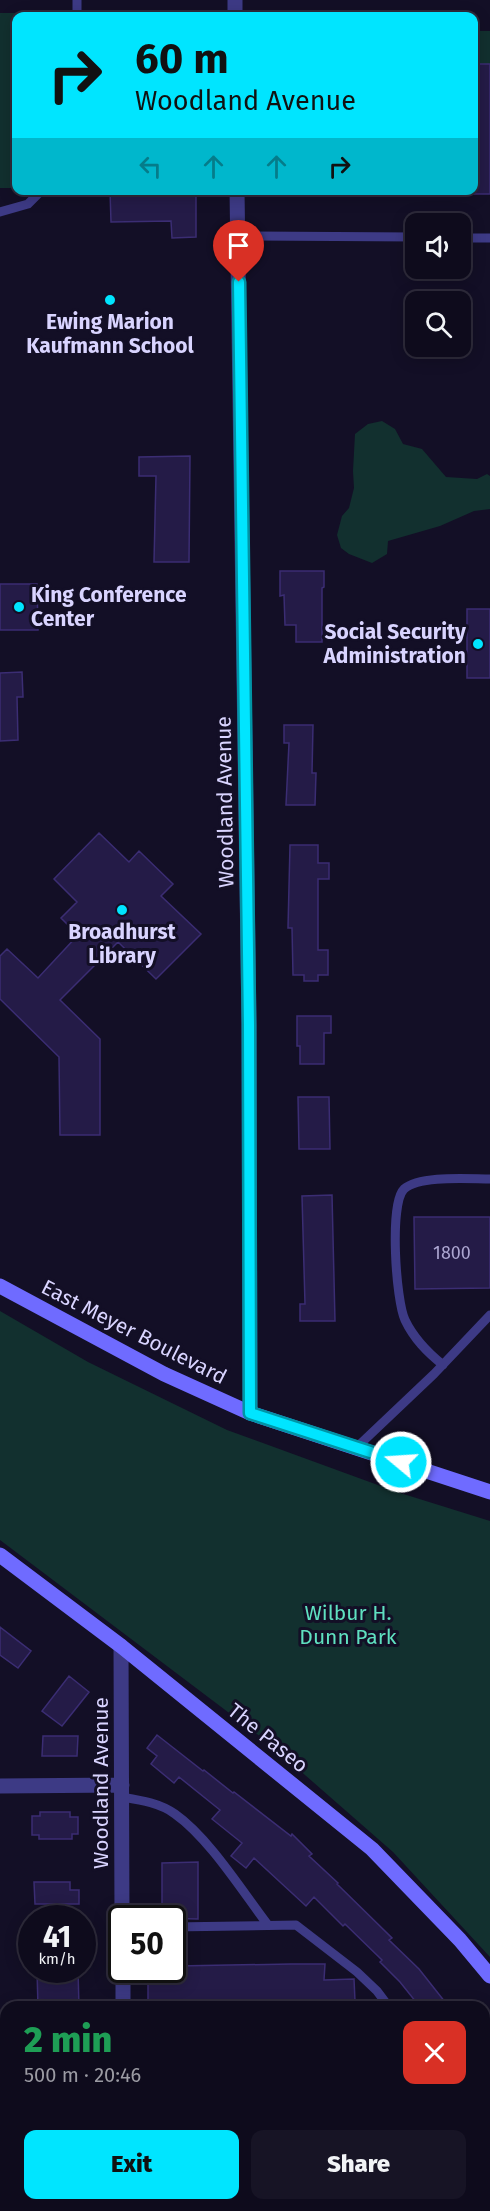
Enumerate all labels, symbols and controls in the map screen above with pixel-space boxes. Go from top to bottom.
text: 60 m [135,34,229,84]
icon: right [36,36,114,114]
text: Woodland Avenue [135,85,356,117]
icon: left [134,150,167,183]
icon: ahead [197,150,230,183]
icon: ahead [260,150,293,183]
icon: right [323,150,356,183]
map controls [405,213,471,357]
button: sound [405,213,471,279]
pin [213,220,264,282]
icon: arrive [222,229,255,262]
button: search [405,291,471,357]
marker: Ewing Marion Kaufmann School [103,293,117,307]
place label: Ewing Marion Kaufmann School [26,309,195,359]
place label: King Conference Center [31,582,187,632]
marker: King Conference Center [12,600,26,614]
place label: Social Security Administration [322,619,466,669]
marker: Social Security Administration [471,637,485,651]
street label: Woodland Avenue [211,716,239,888]
marker: Broadhurst Library [115,903,129,917]
place label: Broadhurst Library [68,919,177,969]
house number: 1800 [433,1242,471,1264]
street label: East Meyer Boulevard [37,1274,231,1390]
position arrow [369,1430,433,1494]
park label: Wilbur H. Dunn Park [299,1600,397,1650]
street label: Woodland Avenue [88,1697,114,1869]
street label: The Paseo [223,1698,313,1778]
speed limit sign: 50 [108,1905,186,1983]
text: 41 [43,1919,71,1955]
text: km/h [38,1950,76,1968]
text: 2 min [24,2018,112,2062]
button: close [403,2021,466,2084]
text: 500 m · 20:46 [24,2063,141,2087]
button: Exit [24,2130,239,2199]
button: Share [251,2130,466,2199]

